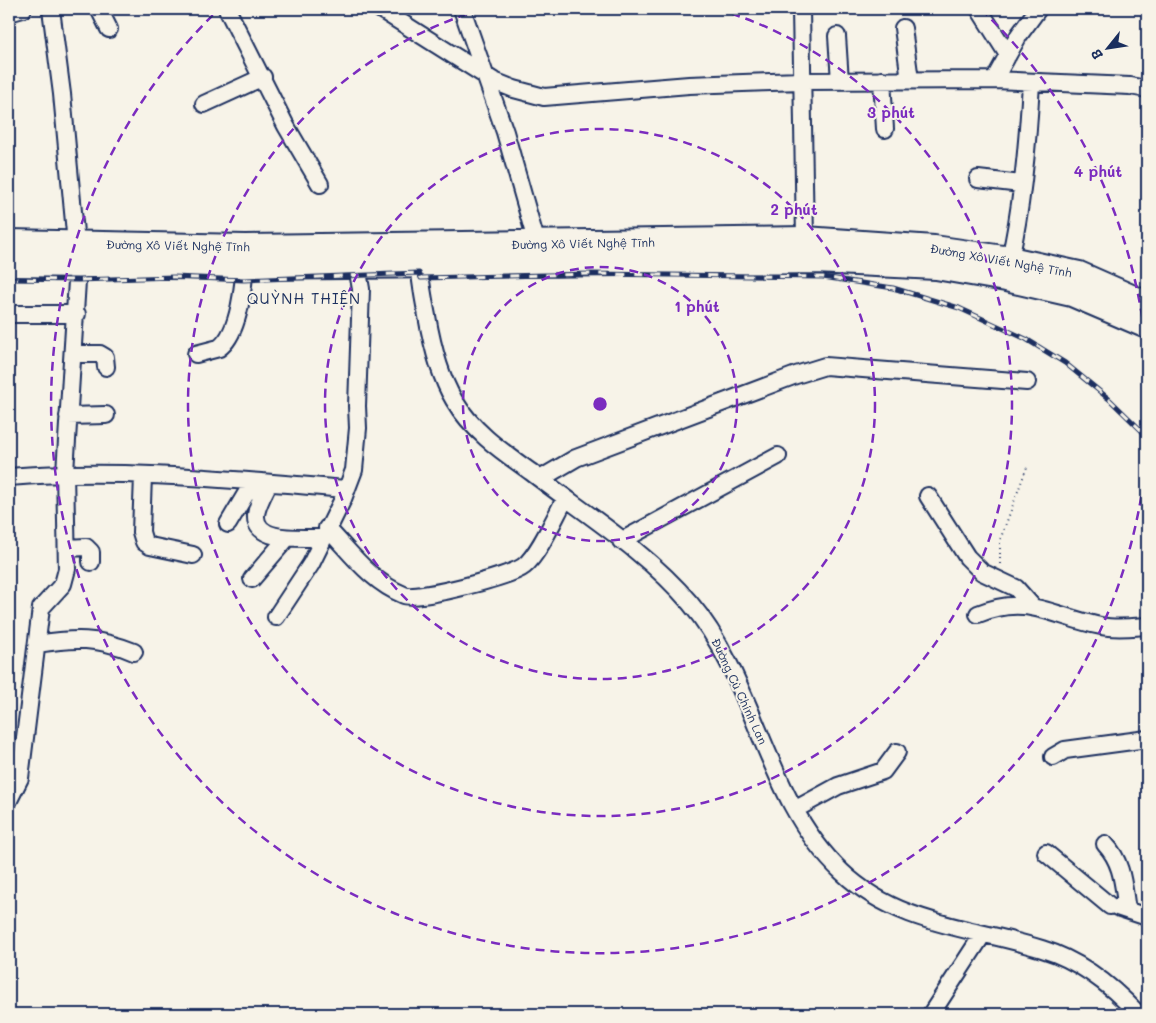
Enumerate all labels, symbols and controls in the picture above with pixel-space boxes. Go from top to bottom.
north arrow [1084,22,1134,72]
text: B [1086,46,1107,64]
text: 3 phút [867,102,915,122]
text: 4 phút [1074,161,1122,181]
text: 2 phút [770,199,818,219]
street label: Đường Xô Viết Nghệ Tĩnh [511,234,655,252]
street label: Đường Xô Viết Nghệ Tĩnh [106,236,250,254]
street label: Đường Xô Viết Nghệ Tĩnh [929,240,1073,280]
district label: QUỲNH THIỆN [247,288,361,308]
text: 1 phút [674,296,720,316]
centre of rings [591,395,609,413]
street label: Đường Cù Chính Lan [708,635,772,747]

